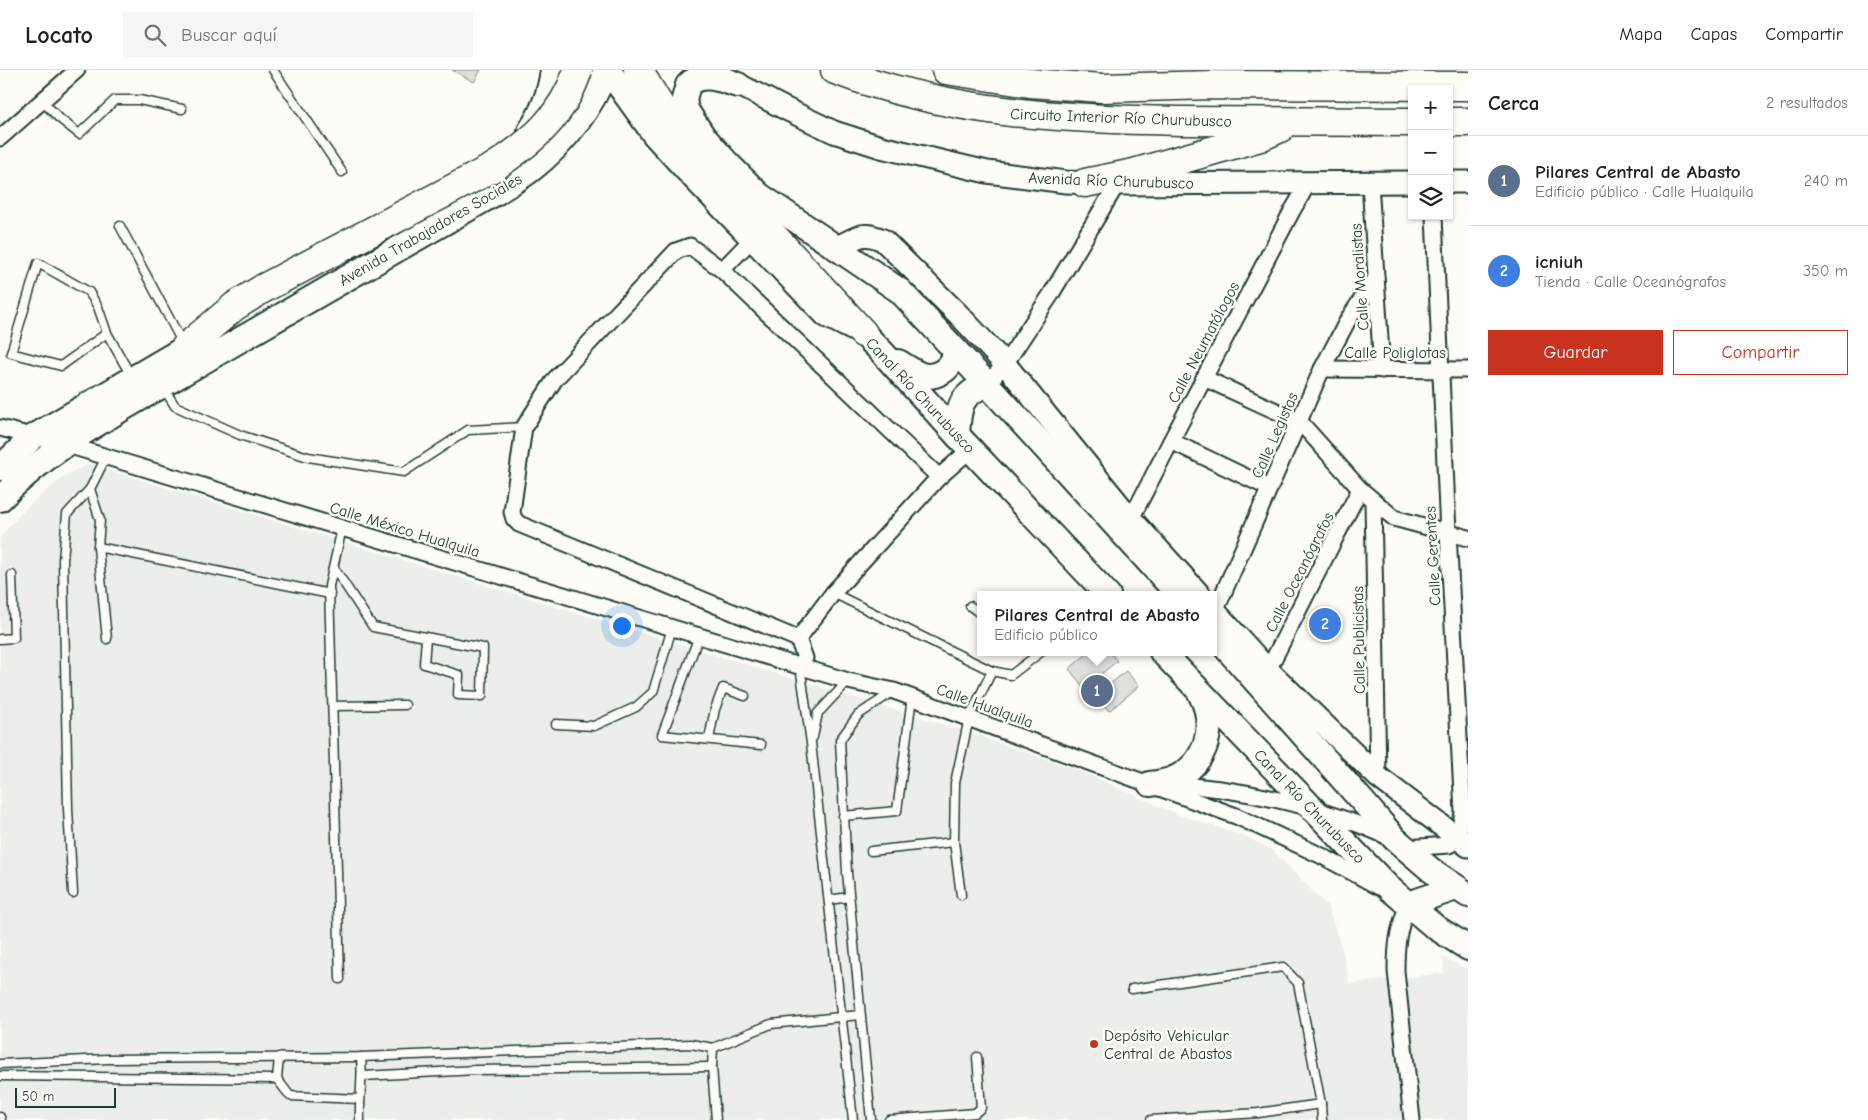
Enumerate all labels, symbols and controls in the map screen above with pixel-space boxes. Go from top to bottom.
search box [123,12,473,57]
text: Locato [25,21,93,49]
icon: search [141,21,169,49]
text: Buscar aquí [181,24,277,46]
text: Mapa [1619,24,1662,45]
text: Capas [1690,24,1737,45]
text: Compartir [1765,24,1843,45]
map controls [1408,85,1453,220]
button: + [1408,85,1453,130]
text: Cerca [1488,91,1539,115]
text: 2 resultados [1766,94,1848,112]
street label: Circuito Interior Río Churubusco [1010,105,1232,131]
button: − [1408,130,1453,175]
text: Pilares Central de Abasto [1535,161,1741,183]
street label: Avenida Río Churubusco [1028,169,1194,193]
street label: Avenida Trabajadores Sociales [336,170,525,290]
text: 1 [1501,172,1507,190]
text: 240 m [1804,172,1848,190]
button: layers [1408,175,1453,220]
text: Edificio público · Calle Hualquila [1535,183,1754,201]
street label: Calle Moralistas [1347,222,1373,331]
text: icniuh [1535,251,1583,273]
text: 2 [1500,262,1508,280]
text: 350 m [1803,262,1848,280]
text: Tienda · Calle Oceanógrafos [1535,273,1726,291]
street label: Calle Neumatólogos [1164,278,1244,406]
button: Guardar [1488,330,1663,375]
button: Compartir [1673,330,1848,375]
street label: Canal Río Churubusco [862,334,979,457]
street label: Calle Poliglotas [1344,344,1446,362]
street label: Calle Legistas [1248,389,1302,481]
street label: Calle México Hualquila [328,499,482,561]
street label: Calle Gerentes [1421,505,1445,606]
street label: Calle Oceanógrafos [1262,509,1338,635]
street label: Calle Publicistas [1349,585,1369,694]
popup [977,591,1217,656]
text: Pilares Central de Abasto [994,604,1200,626]
pin: 2 [1309,605,1341,643]
your location [609,613,635,639]
text: Edificio público [994,626,1098,644]
pin: 1 [1081,672,1113,710]
street label: Calle Hualquila [934,680,1036,732]
street label: Canal Río Churubusco [1250,746,1368,867]
place label: Depósito Vehicular Central de Abastos [1104,1027,1232,1063]
marker: Depósito Vehicular Central de Abastos [1088,1038,1100,1050]
scale bar [15,1085,116,1108]
text: 50 m [22,1088,54,1105]

